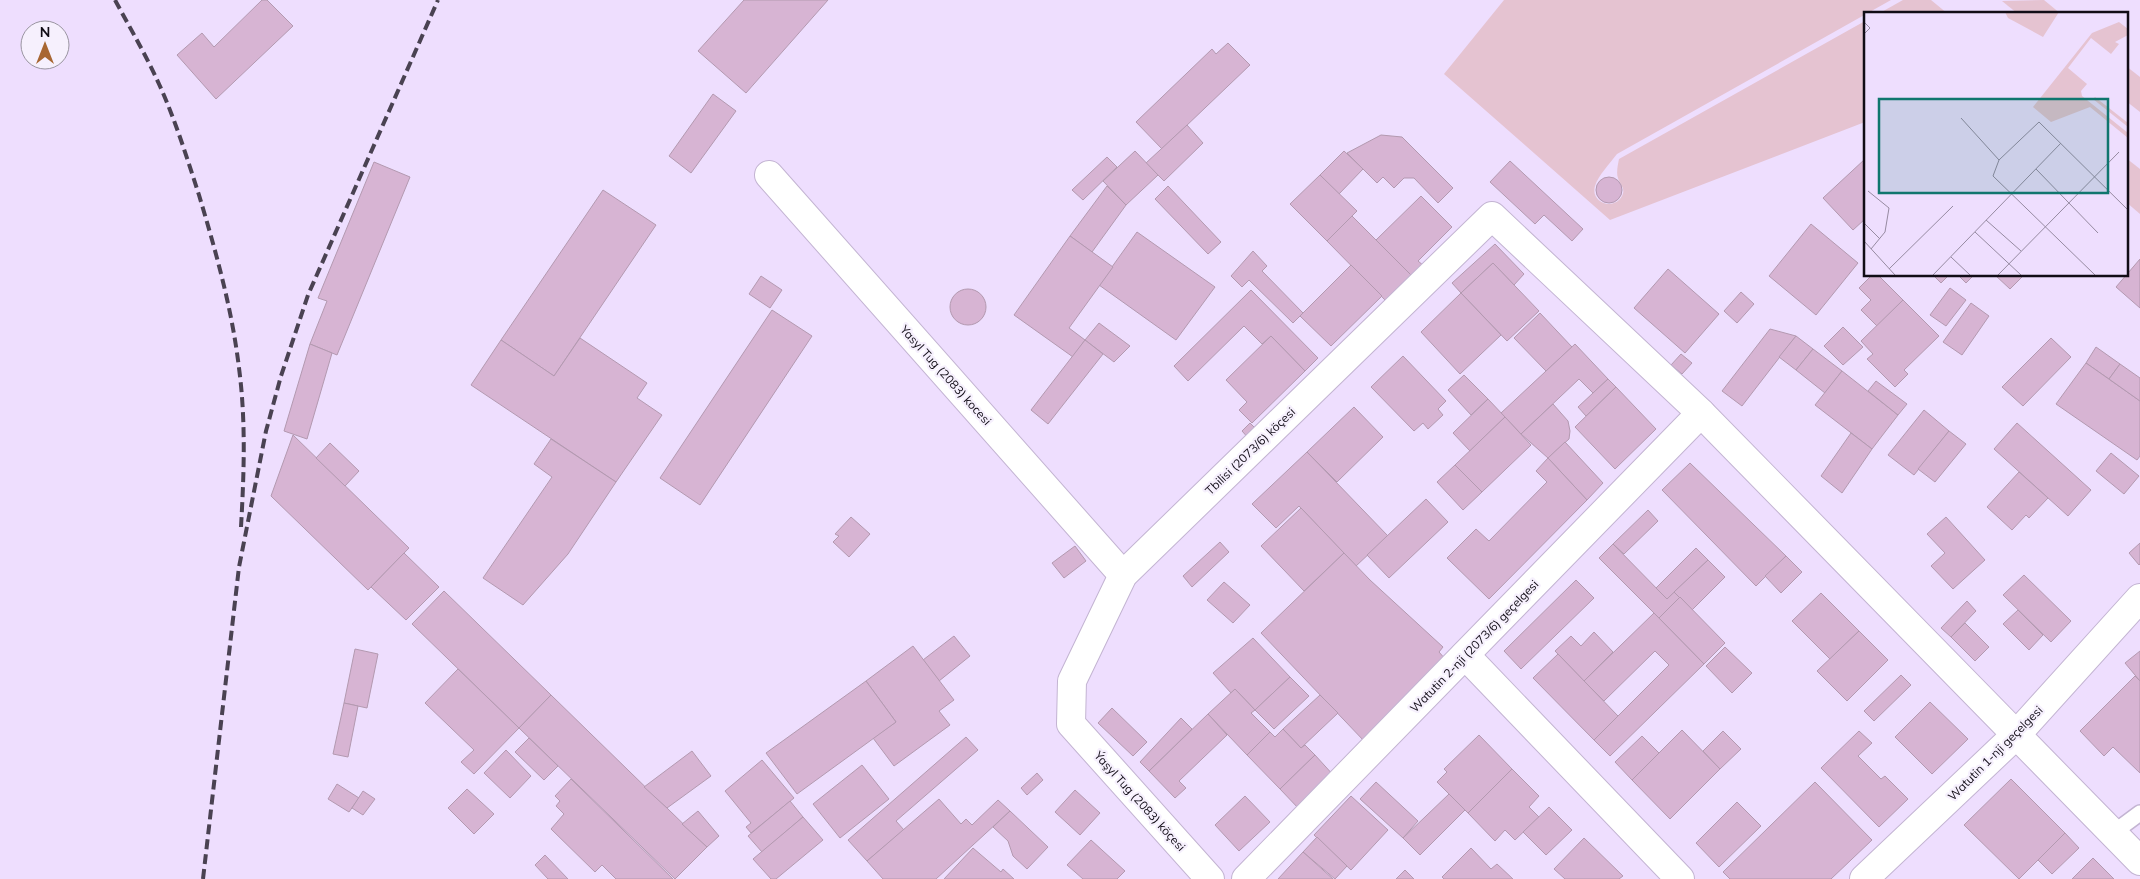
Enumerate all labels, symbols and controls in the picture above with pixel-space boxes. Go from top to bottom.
inset map [1864,12,2128,276]
north arrow [20,20,70,70]
text: N [40,23,50,41]
street label: Yasyl Tug (2083) kocesi [897,321,995,428]
street label: Tbilisi (2073/6) köçesi [1202,404,1298,498]
street label: Watutin 2-nji (2073/6) geçelgesi [1407,577,1541,715]
street label: Watutin 1-nji geçelgesi [1944,702,2046,804]
street label: Ýaşyl Tug (2083) köçesi [1091,747,1189,854]

